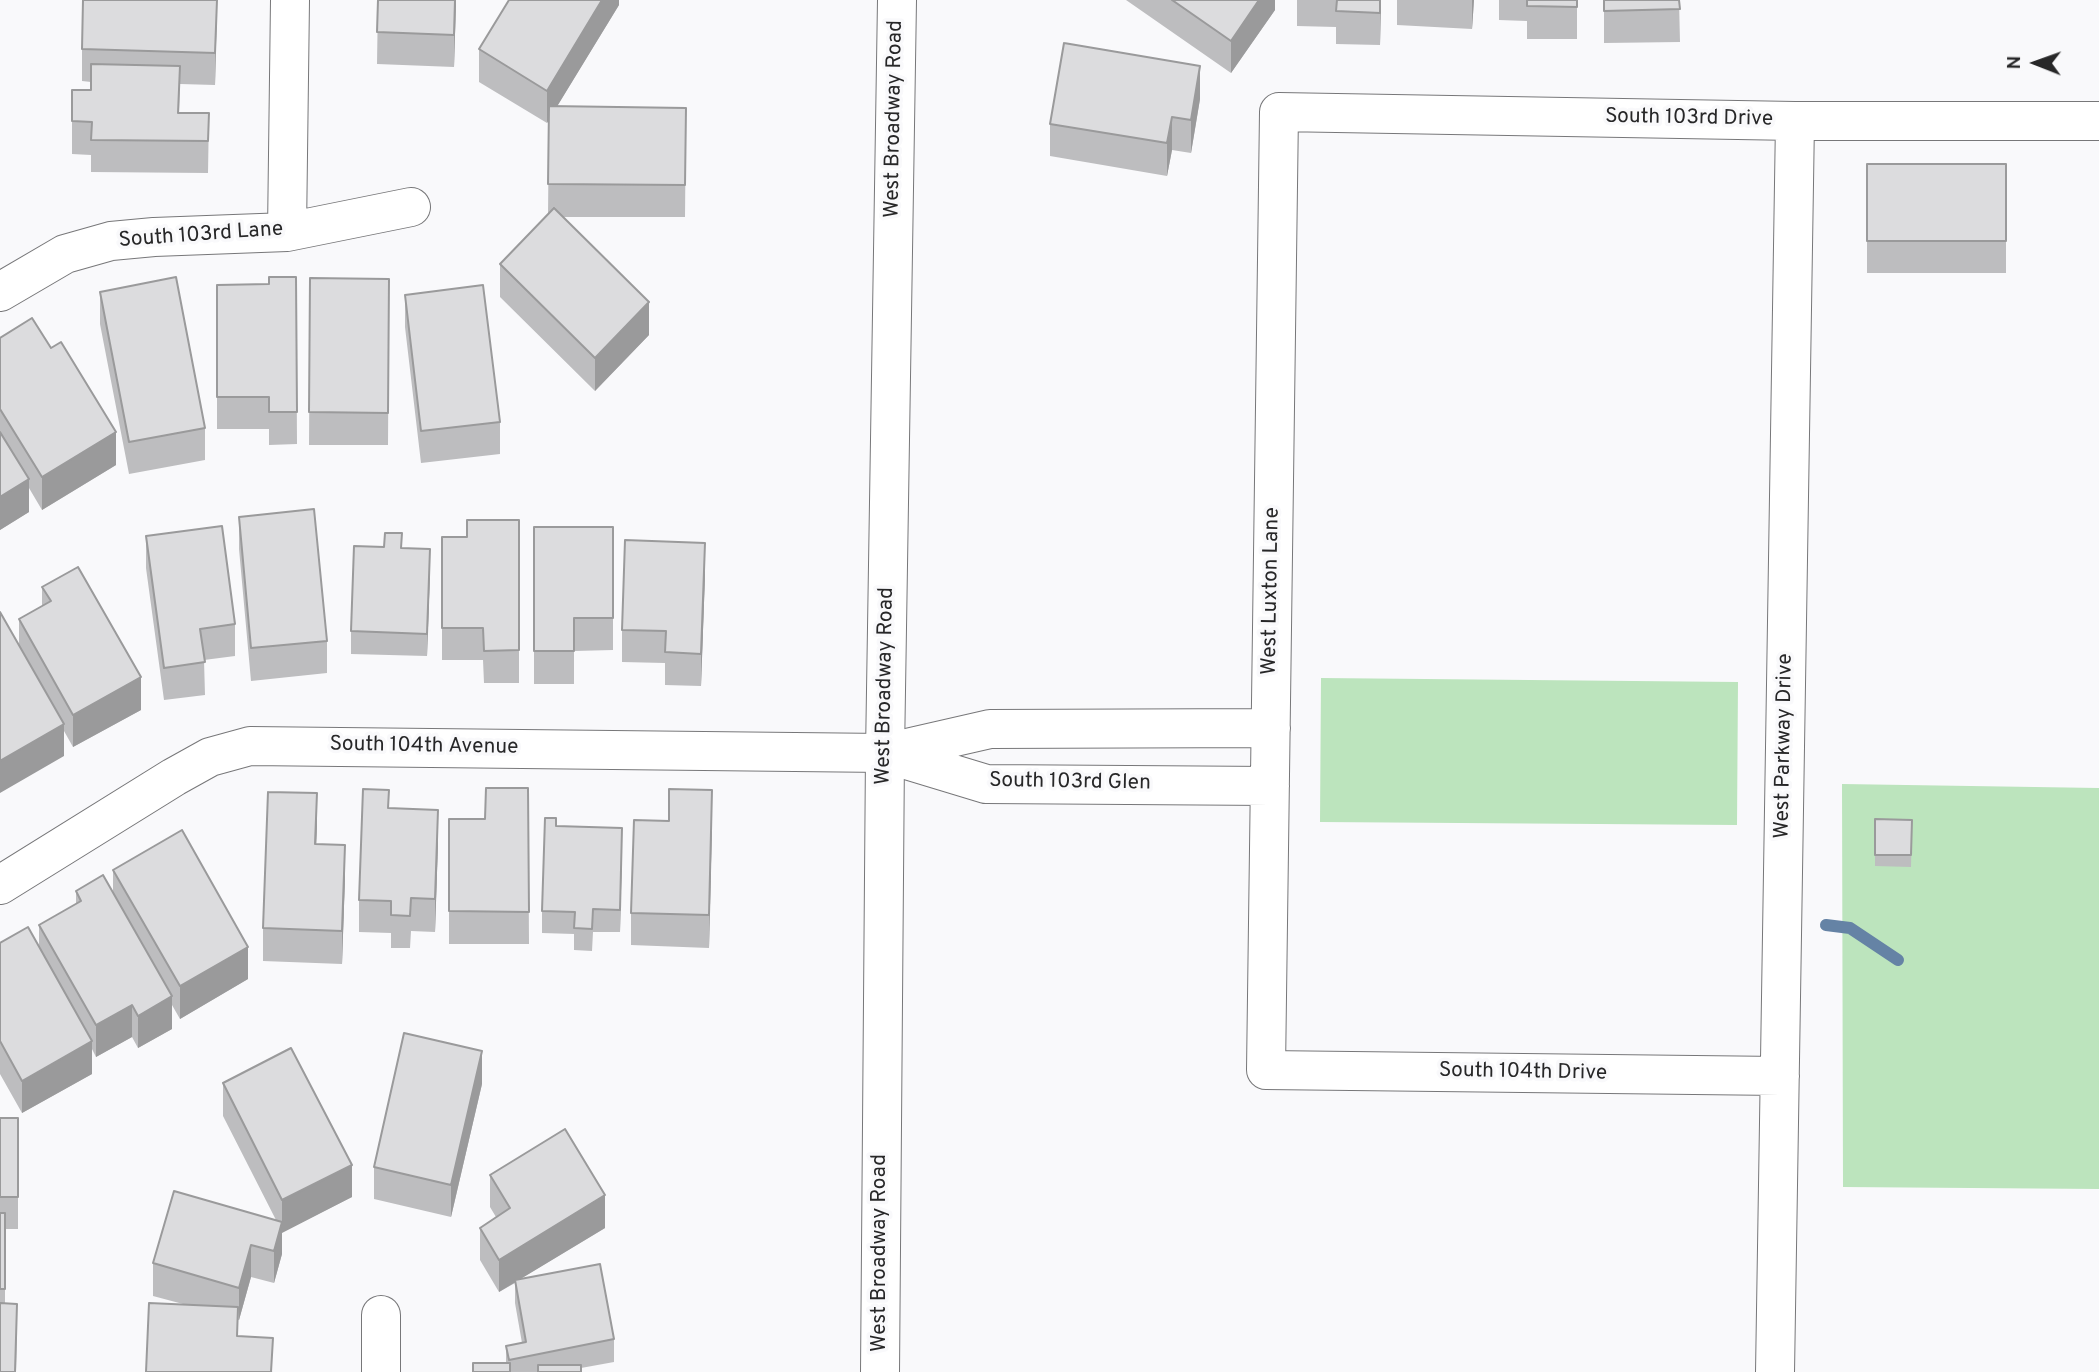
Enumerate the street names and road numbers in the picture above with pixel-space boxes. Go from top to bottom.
street label: West Broadway Road [881,20,909,218]
street label: South 103rd Drive [1605,105,1773,133]
street label: South 103rd Lane [118,218,284,254]
street label: West Luxton Lane [1258,507,1286,675]
street label: West Broadway Road [872,587,900,785]
street label: West Parkway Drive [1771,653,1799,839]
street label: South 104th Avenue [329,733,519,761]
street label: South 103rd Glen [989,769,1151,797]
street label: South 104th Drive [1439,1059,1607,1087]
street label: West Broadway Road [868,1154,894,1352]

